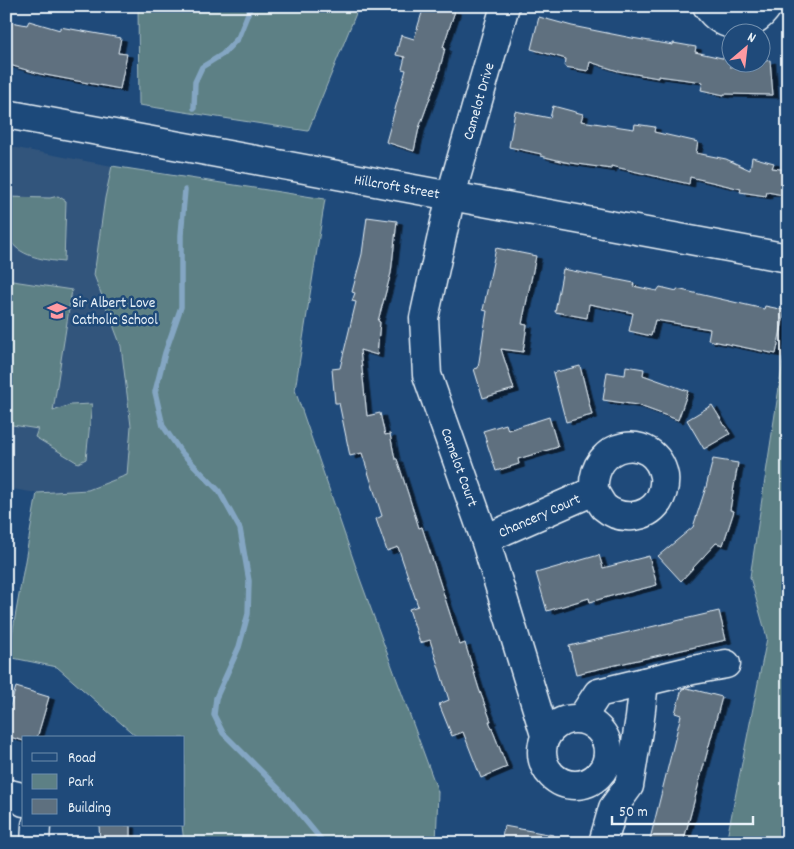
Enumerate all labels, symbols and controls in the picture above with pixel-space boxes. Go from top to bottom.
north arrow [722,22,772,72]
text: N [743,28,759,49]
street label: Camelot Drive [458,60,502,143]
street label: Hillcroft Street [352,170,442,206]
place label: Sir Albert Love Catholic School [72,293,158,332]
school or university icon: Sir Albert Love Catholic School [46,300,68,322]
street label: Camelot Court [434,425,483,511]
street label: Chancery Court [495,489,585,545]
legend [22,736,185,826]
text: Road [68,748,96,770]
text: Park [68,772,94,794]
scale bar [612,794,753,826]
text: Building [68,798,111,820]
text: 50 m [619,802,648,824]

